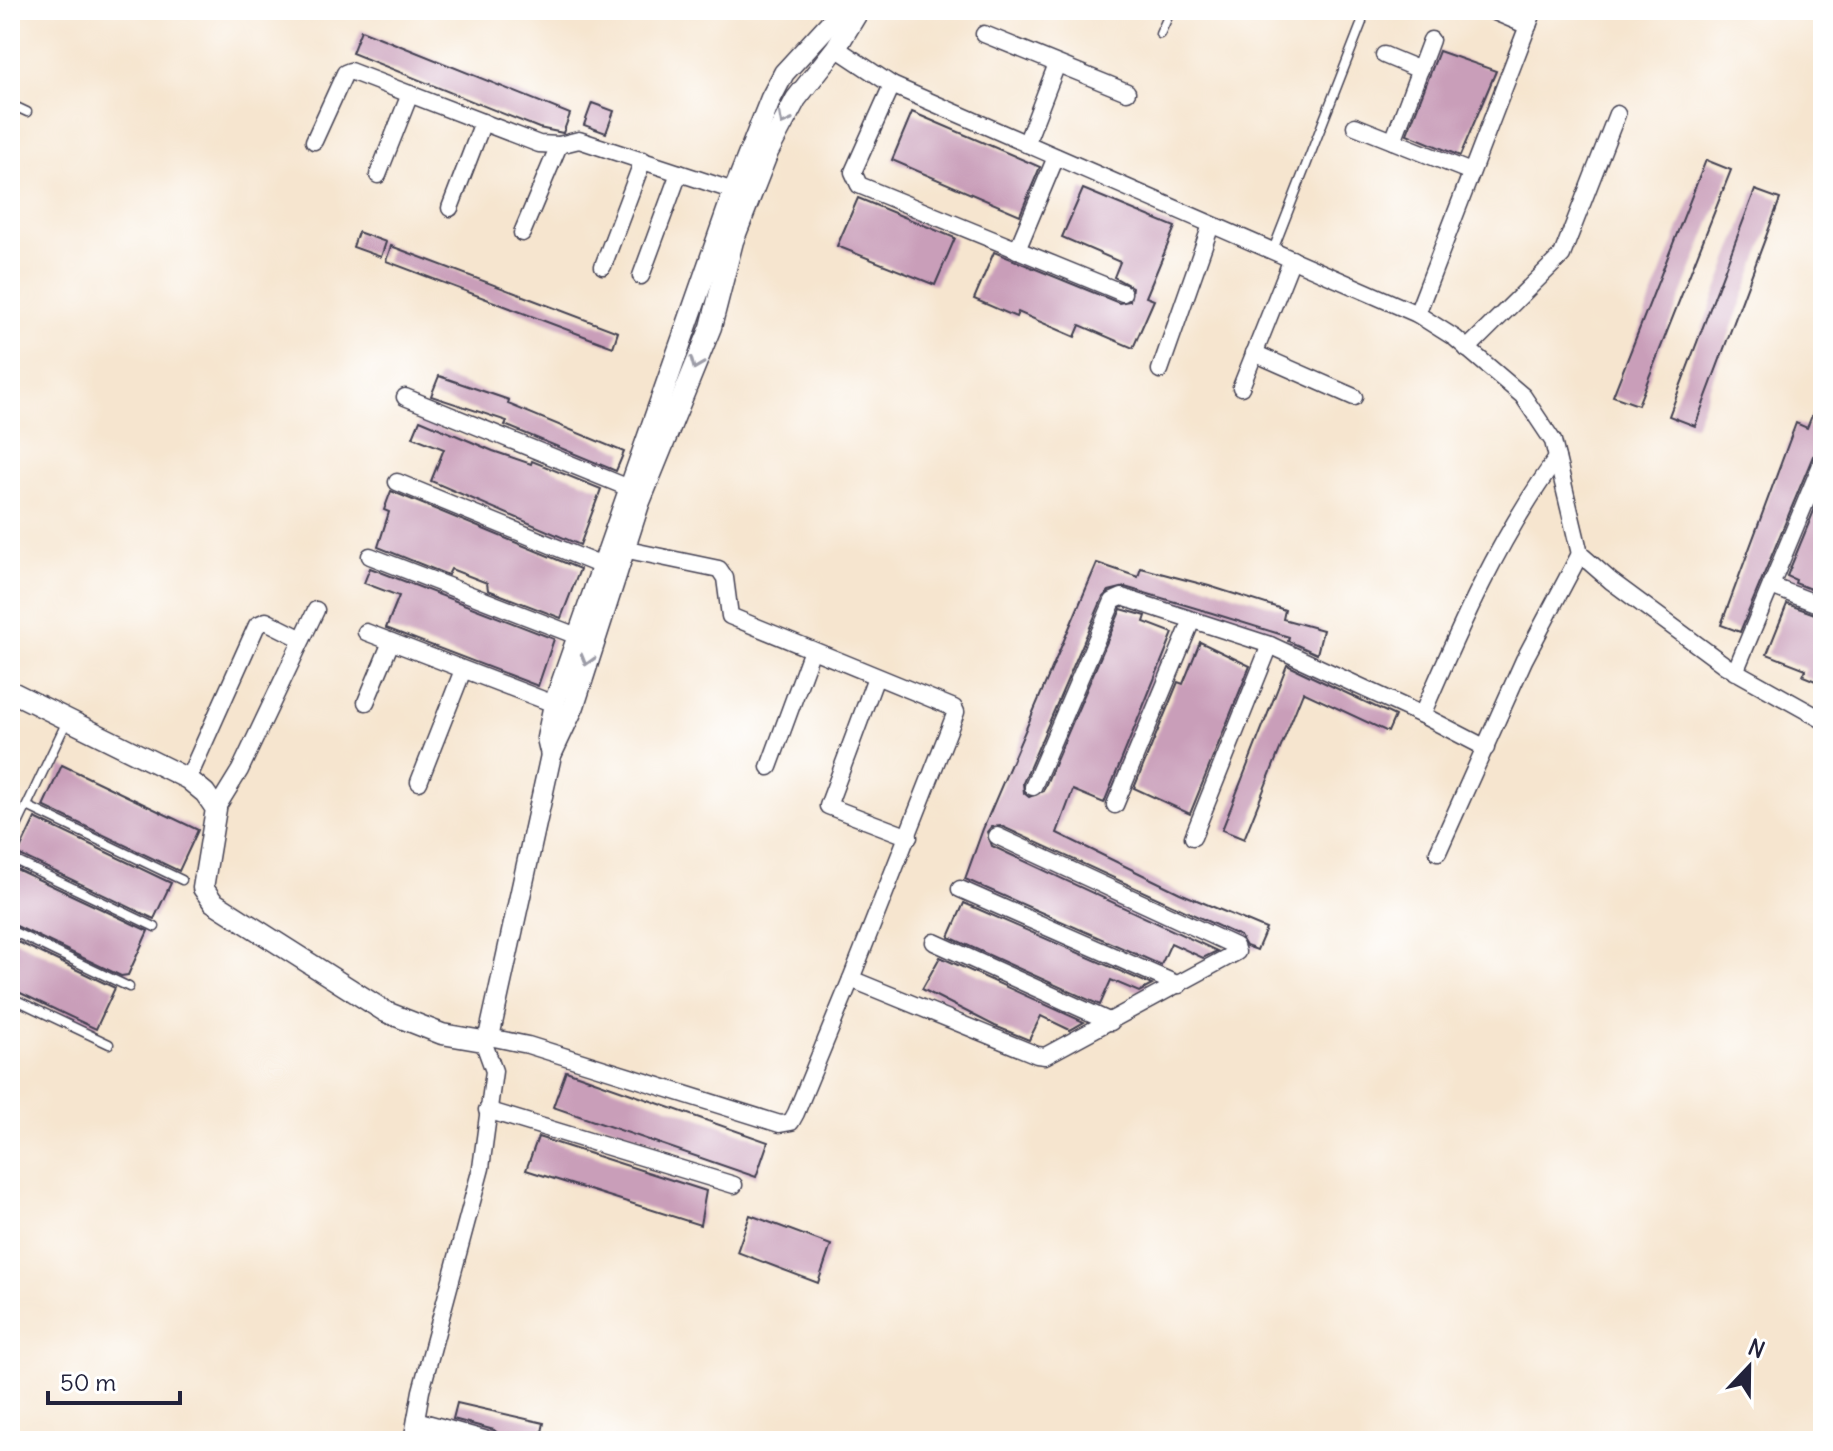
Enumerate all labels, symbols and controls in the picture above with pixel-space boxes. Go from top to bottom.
one-way arrow [779,112,794,127]
one-way arrow [689,356,705,370]
one-way arrow [580,653,596,667]
north arrow [1709,1327,1789,1407]
text: N [1744,1333,1769,1364]
scale bar [48,1355,180,1405]
text: 50 m [60,1367,116,1397]

